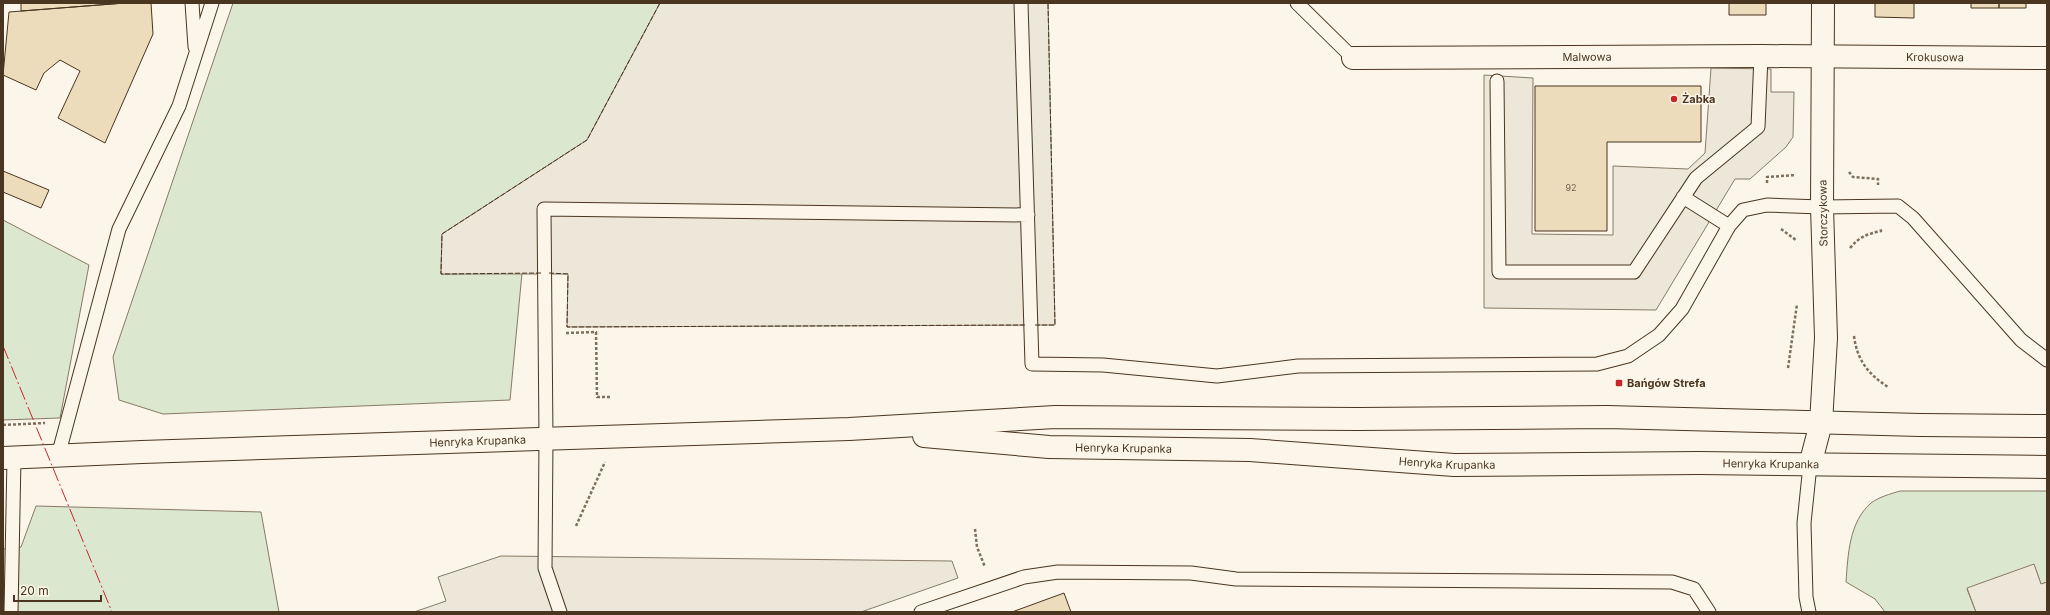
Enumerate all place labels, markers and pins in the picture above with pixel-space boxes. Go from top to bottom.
place label: Żabka [1682,92,1715,106]
marker: Żabka [1669,94,1679,104]
place label: Bańgów Strefa [1627,376,1706,390]
marker: Bańgów Strefa [1614,378,1624,388]

